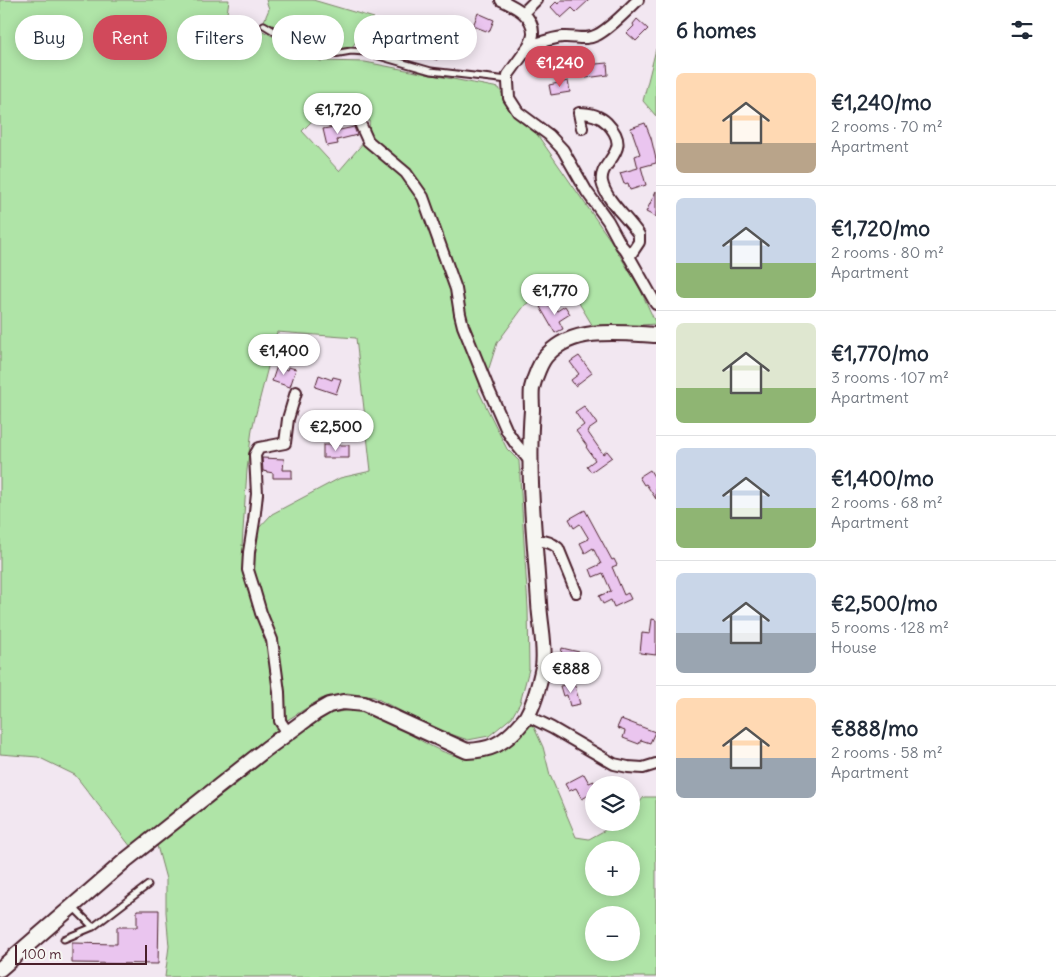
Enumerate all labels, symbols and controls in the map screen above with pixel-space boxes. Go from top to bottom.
chip: Buy [15,15,83,60]
chip: Rent [93,15,167,60]
chip: Filters [177,15,262,60]
chip: New [272,15,344,60]
chip: Apartment [354,15,477,60]
icon: filters [1008,16,1036,44]
text: 6 homes [676,17,756,44]
pin: €1,240 [519,46,601,88]
text: €1,240 [536,52,584,72]
text: €1,240/mo [831,89,932,116]
pin: €1,720 [297,92,379,135]
icon: home [716,93,776,153]
text: €1,720 [315,99,361,119]
text: 2 rooms · 70 m² [831,116,943,136]
text: Apartment [831,136,909,156]
text: €1,720/mo [831,215,930,242]
icon: home [716,218,776,278]
text: 2 rooms · 80 m² [831,242,944,262]
text: Apartment [831,262,909,282]
pin: €1,770 [514,274,596,316]
text: €1,770 [532,280,578,300]
pin: €1,400 [243,334,325,376]
text: €1,400 [259,340,309,360]
text: €1,770/mo [831,340,929,367]
icon: home [716,343,776,403]
text: 3 rooms · 107 m² [831,367,949,387]
text: Apartment [831,387,909,407]
pin: €2,500 [295,410,377,452]
text: €2,500 [310,416,362,436]
text: €1,400/mo [831,465,934,492]
icon: home [716,468,776,528]
text: 2 rooms · 68 m² [831,492,943,512]
text: Apartment [831,512,909,532]
text: €2,500/mo [831,590,937,617]
icon: home [716,593,776,653]
text: 5 rooms · 128 m² [831,617,949,637]
text: House [831,637,877,657]
pin: €888 [541,652,601,694]
text: €888 [552,658,590,678]
text: €888/mo [831,715,918,742]
icon: home [716,718,776,778]
text: 2 rooms · 58 m² [831,742,943,762]
text: Apartment [831,762,909,782]
map controls [585,776,640,961]
button: layers [585,776,640,831]
button: + [585,841,640,896]
button: − [585,906,640,961]
scale bar [15,942,148,965]
text: 100 m [22,945,62,963]

